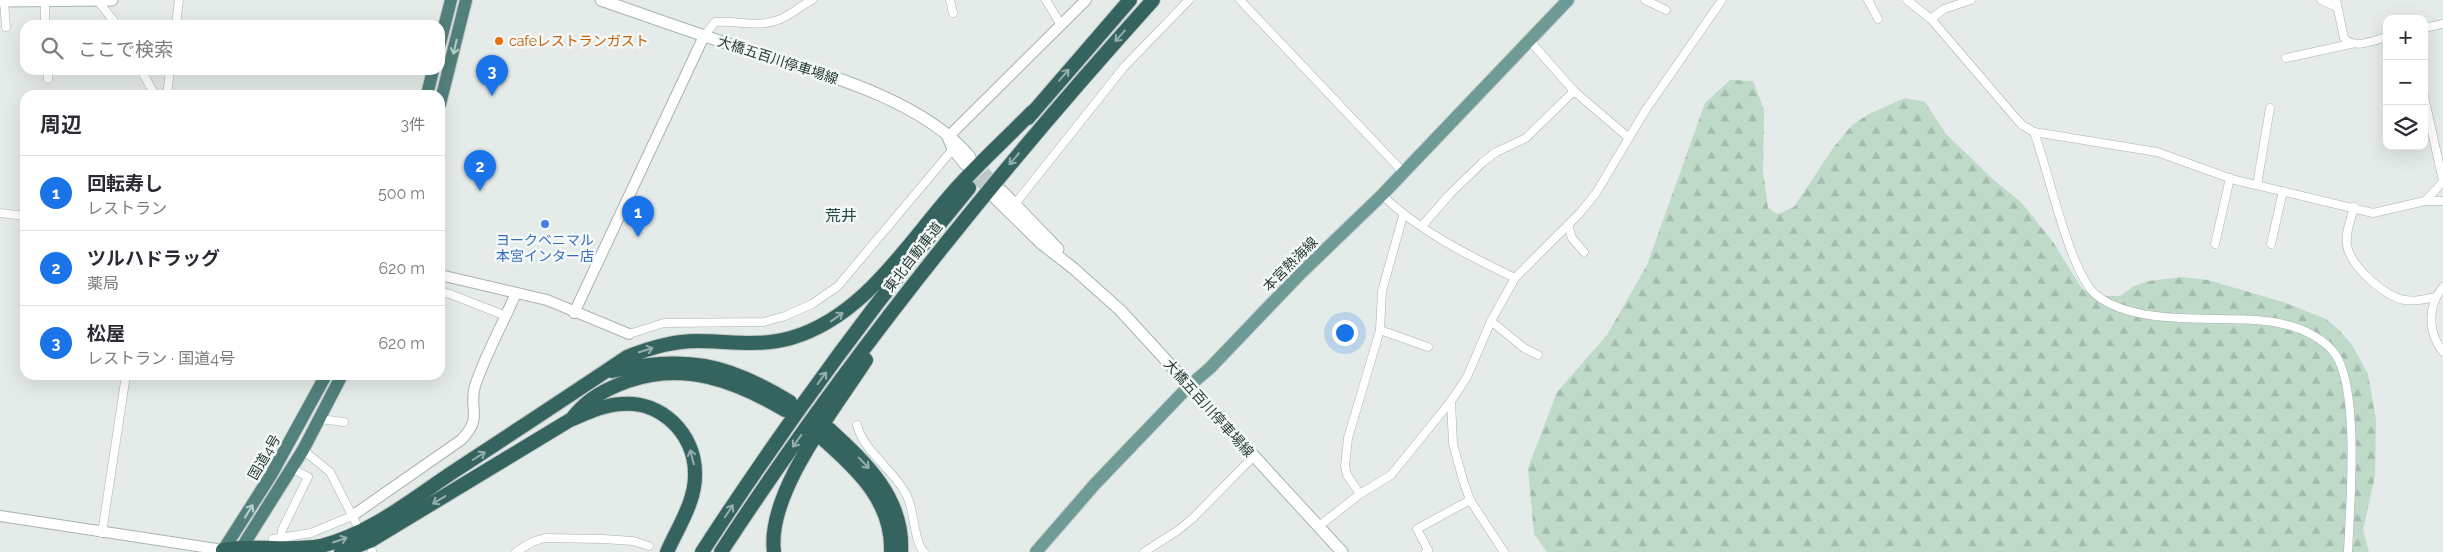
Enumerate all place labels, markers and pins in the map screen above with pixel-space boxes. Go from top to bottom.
place label: cafeレストランガスト [509,33,649,49]
marker: cafeレストランガスト [493,35,505,47]
pin: 3 [476,55,508,96]
pin: 2 [464,150,496,191]
pin: 1 [622,196,654,237]
marker: ヨークベニマル 本宮インター店 [539,218,551,230]
place label: ヨークベニマル 本宮インター店 [496,232,594,264]

